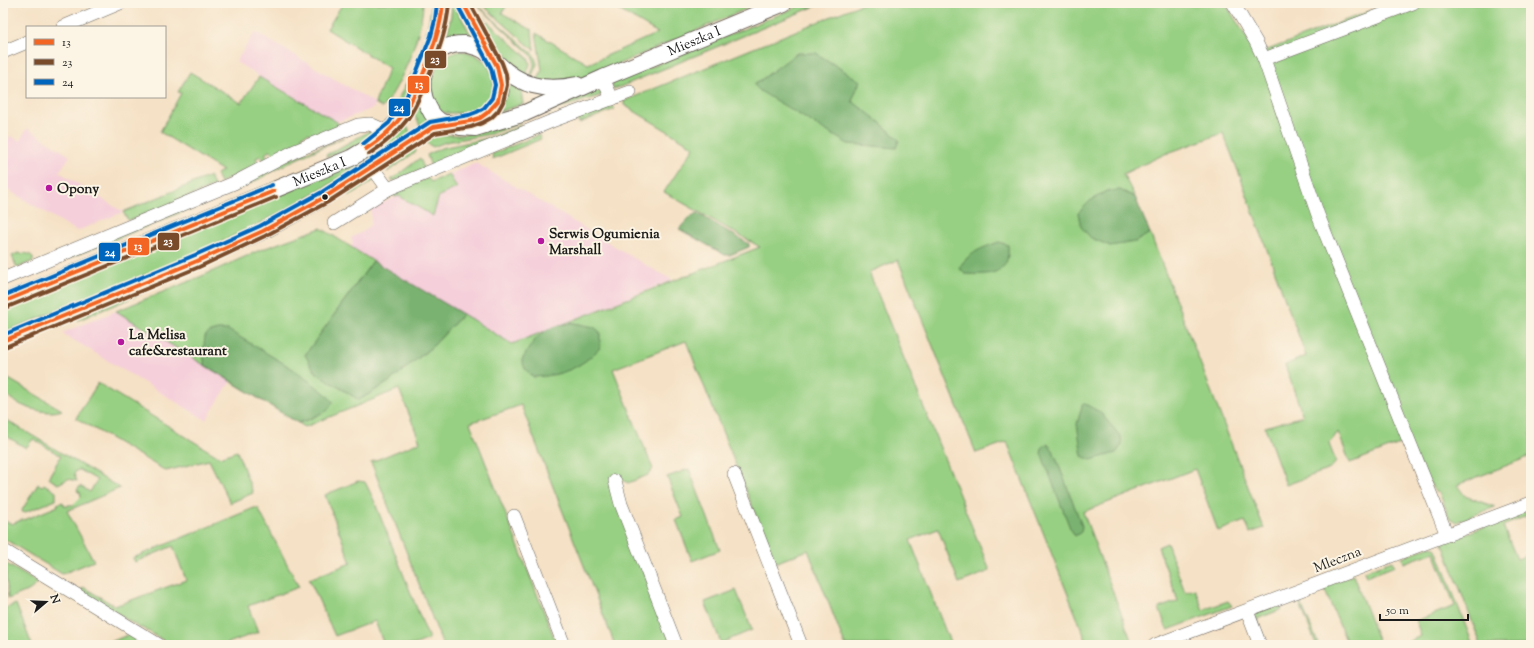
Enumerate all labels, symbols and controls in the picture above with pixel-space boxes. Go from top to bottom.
street label: Mieszka I [665,22,725,62]
legend [26,26,166,98]
text: 13 [62,34,71,52]
line badge: 23 [424,50,447,69]
text: 23 [430,52,440,68]
text: 23 [62,54,73,72]
text: 24 [62,74,74,92]
line badge: 13 [407,75,430,94]
text: 13 [414,77,424,93]
line badge: 24 [388,98,411,117]
text: 24 [394,100,405,116]
street label: Mieszka I [290,153,350,193]
place label: Opony [57,180,99,200]
marker: Opony [44,183,54,193]
unlabelled marker [320,192,330,202]
place label: Serwis Ogumienia Marshall [549,225,660,261]
line badge: 23 [157,232,180,251]
text: 23 [163,234,173,250]
marker: Serwis Ogumienia Marshall [536,236,546,246]
line badge: 13 [127,237,150,256]
text: 13 [133,239,143,255]
line badge: 24 [98,242,121,262]
text: 24 [105,245,116,261]
place label: La Melisa cafe&restaurant [129,326,227,362]
marker: La Melisa cafe&restaurant [116,337,126,347]
street label: Mleczna [1311,542,1365,579]
north arrow [26,582,66,622]
text: N [45,591,64,606]
scale bar [1380,596,1468,622]
text: 50 m [1385,602,1409,620]

